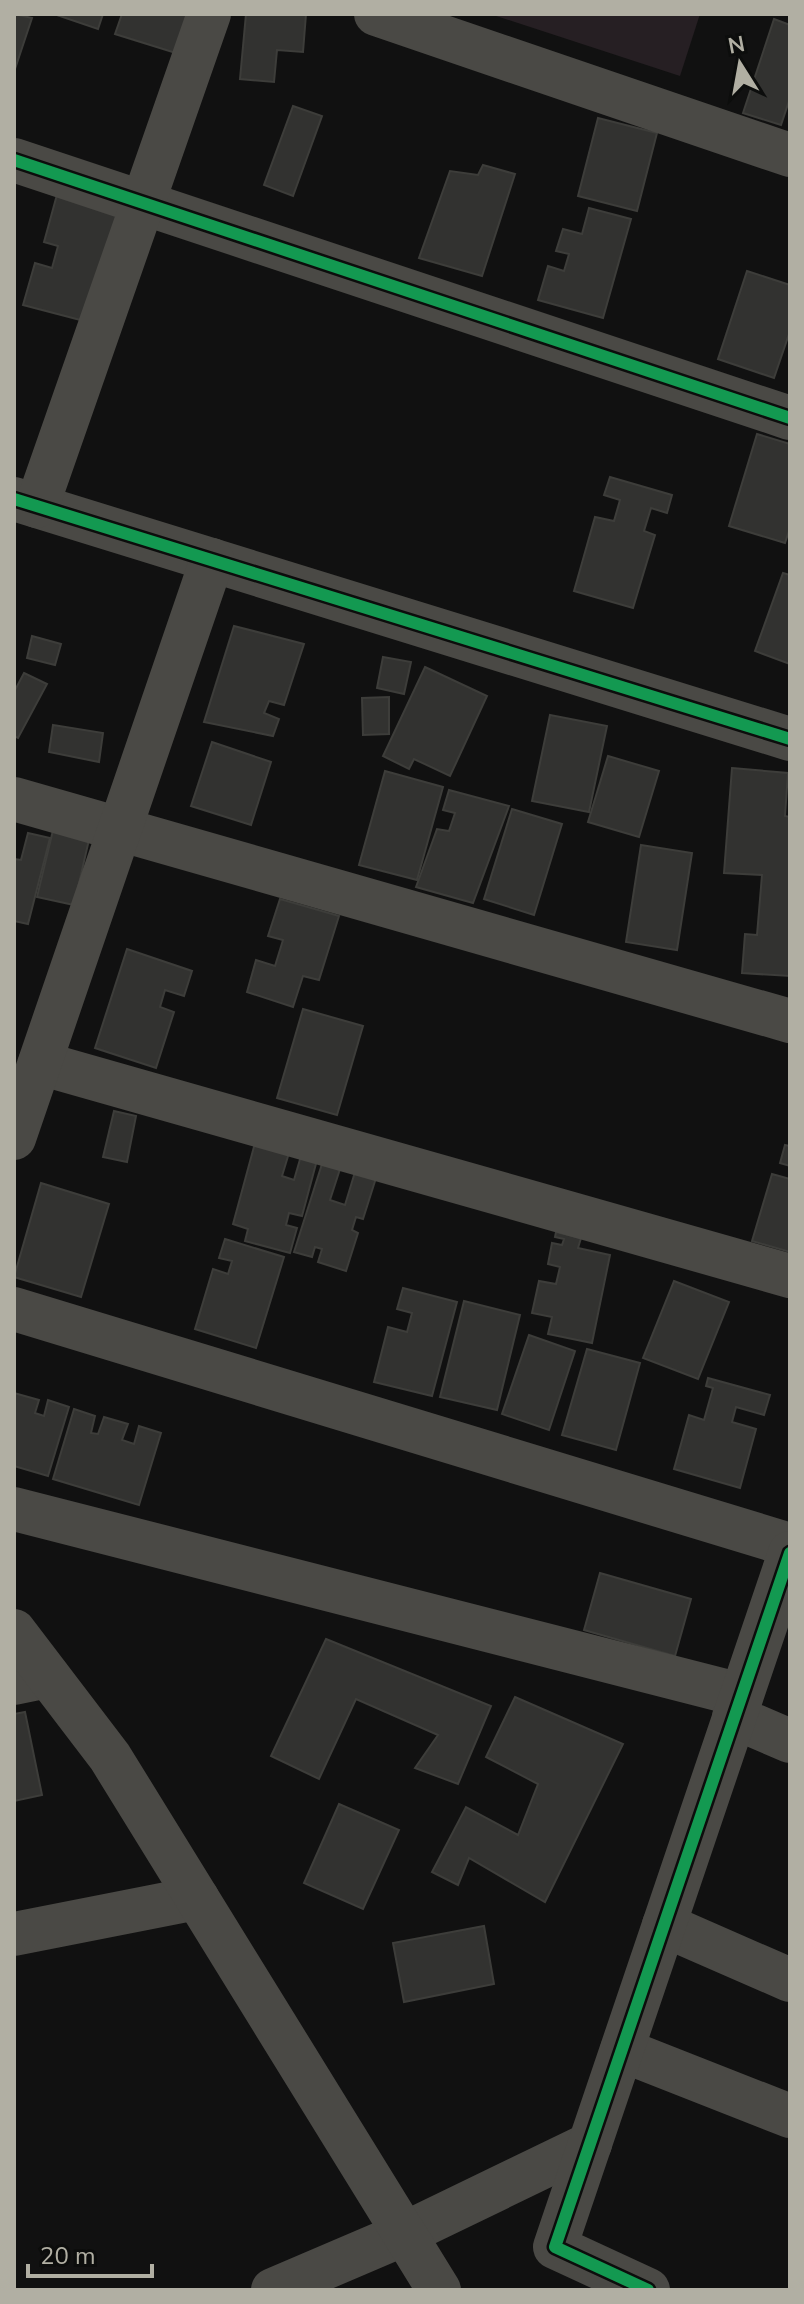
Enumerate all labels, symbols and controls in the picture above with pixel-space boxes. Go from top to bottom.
north arrow [700,24,780,104]
text: N [725,29,747,62]
scale bar [28,2228,152,2278]
text: 20 m [40,2240,96,2272]

